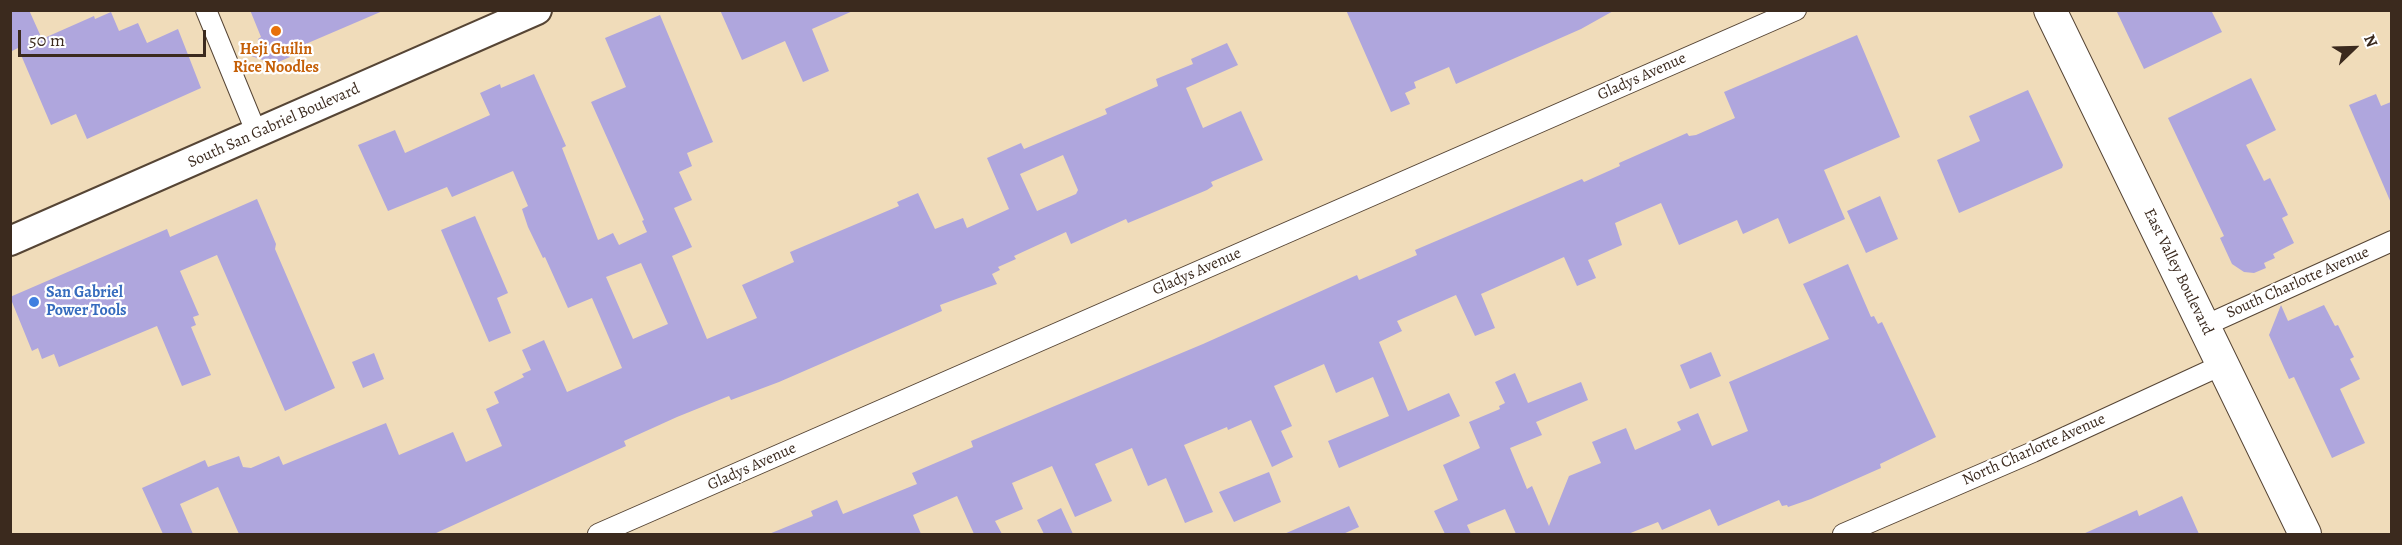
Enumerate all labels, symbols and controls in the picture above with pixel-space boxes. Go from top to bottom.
scale bar [21,18,208,56]
north arrow [2324,18,2384,78]
marker: Heji Guilin Rice Noodles [269,24,283,38]
text: 50 m [29,28,65,52]
text: N [2358,31,2383,51]
place label: Heji Guilin Rice Noodles [233,40,319,78]
street label: Gladys Avenue [1595,49,1689,105]
street label: South San Gabriel Boulevard [185,79,363,173]
street label: East Valley Boulevard [2139,205,2217,339]
street label: South Charlotte Avenue [2224,243,2372,323]
street label: Gladys Avenue [1150,244,1244,300]
place label: San Gabriel Power Tools [46,283,127,321]
marker: San Gabriel Power Tools [27,295,41,309]
street label: North Charlotte Avenue [1959,410,2109,490]
street label: Gladys Avenue [705,439,799,495]

